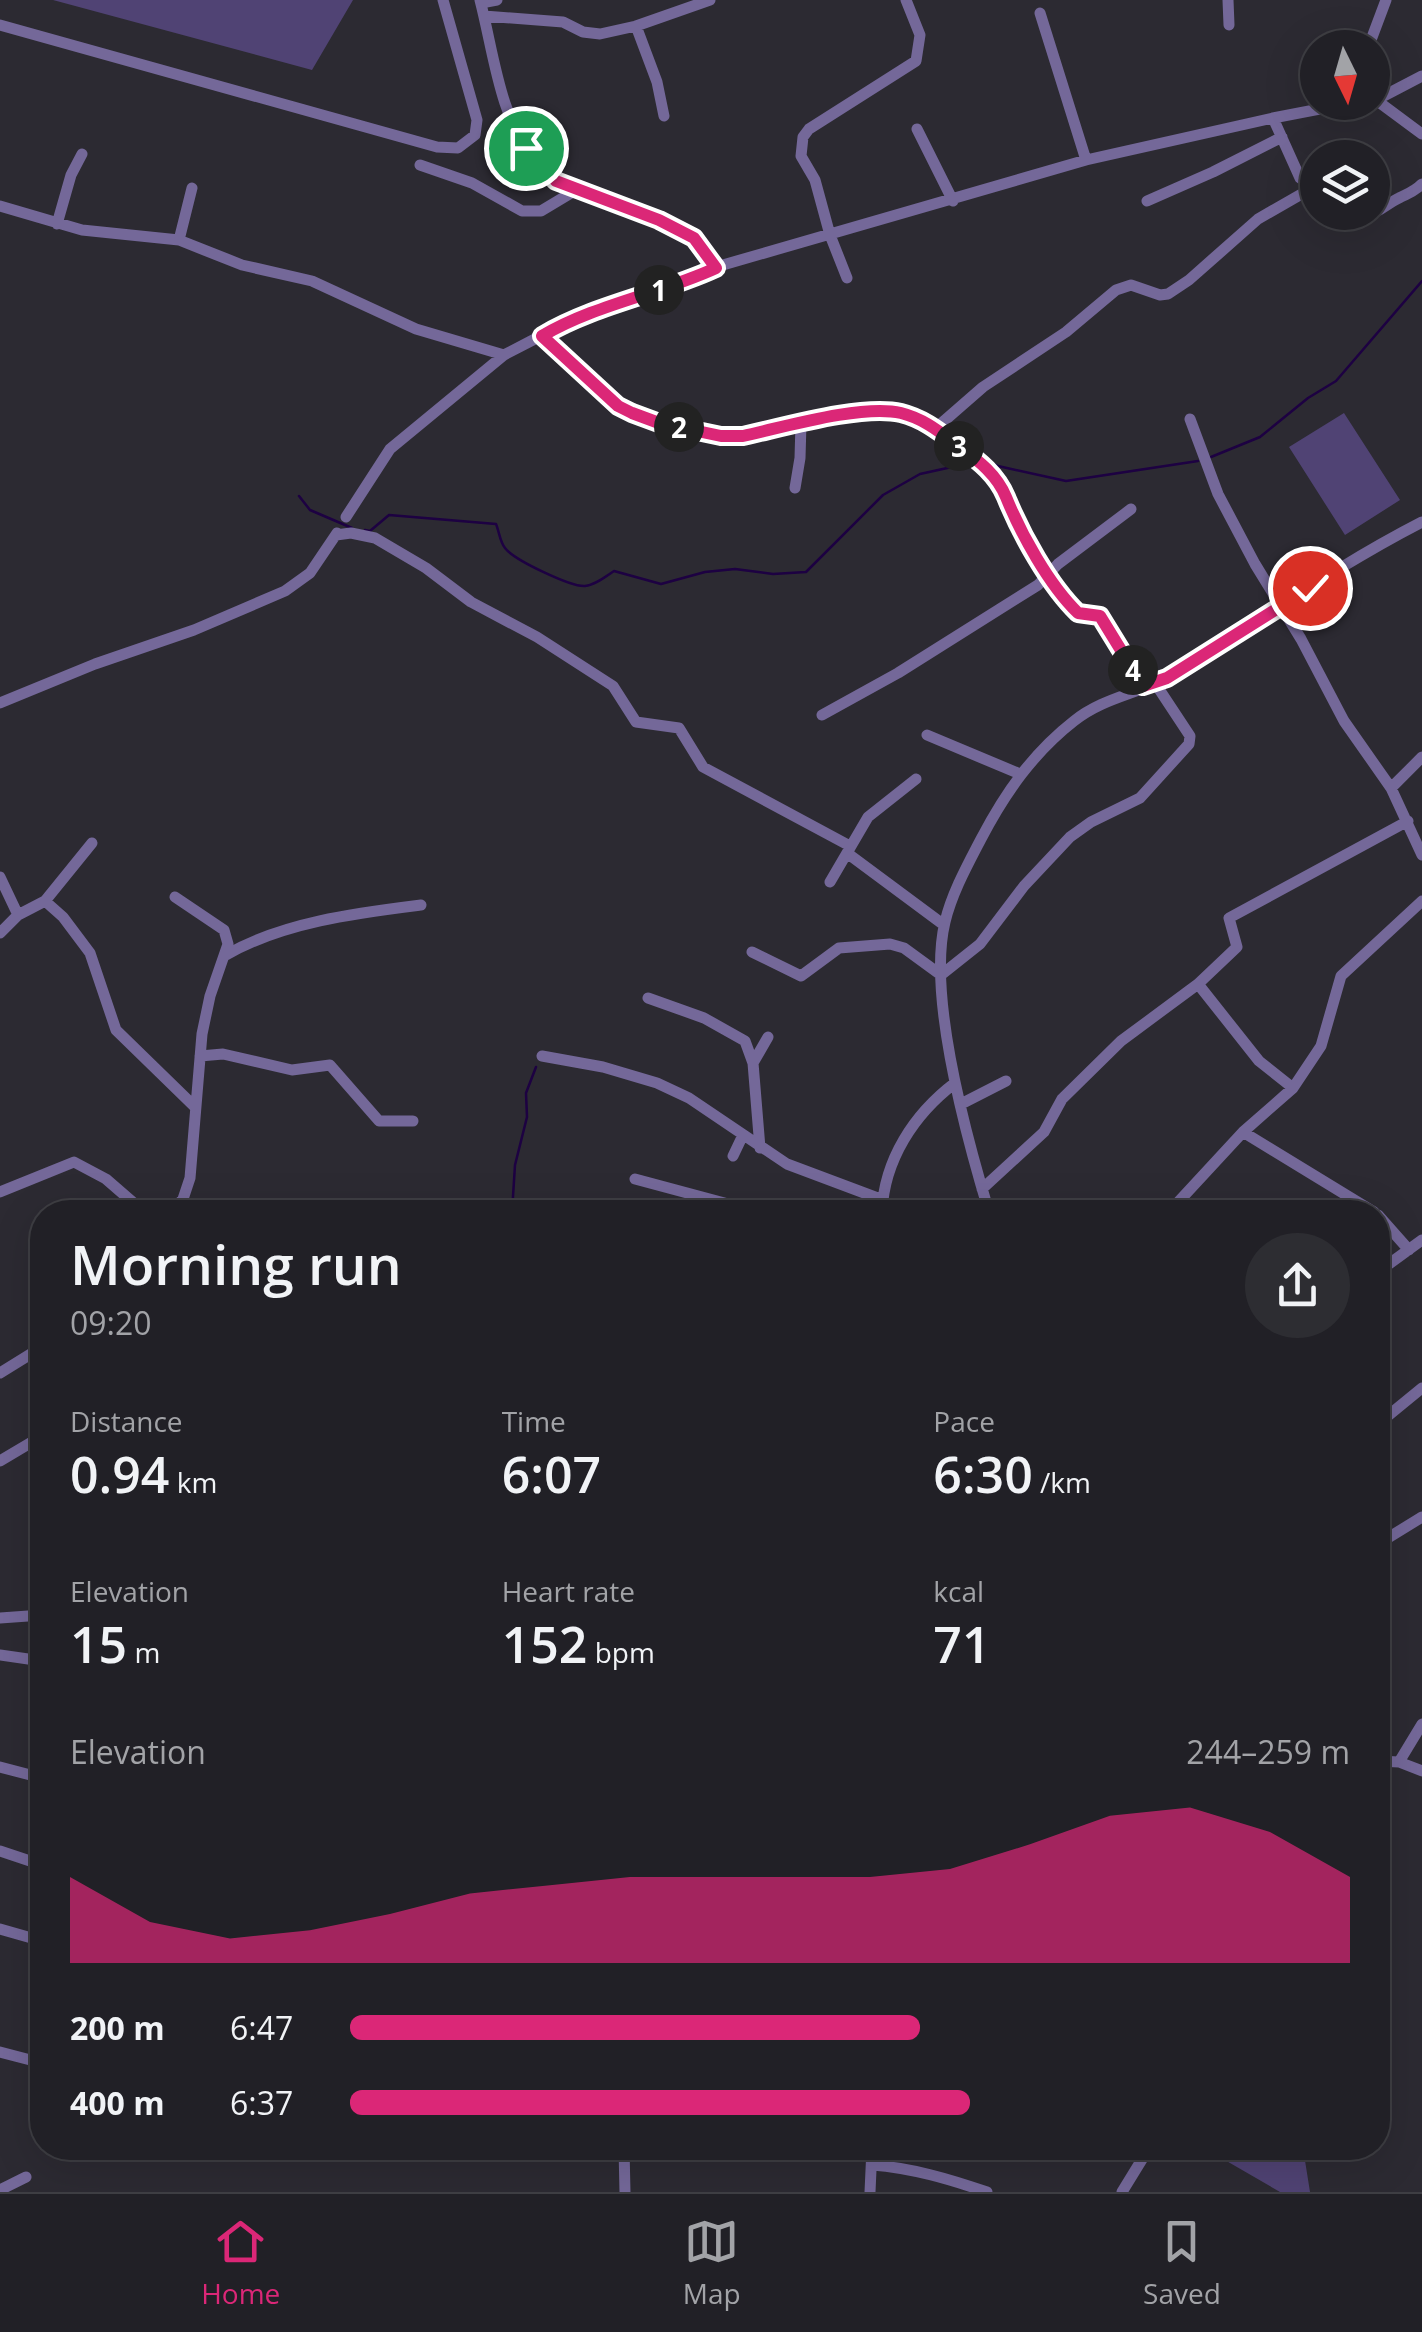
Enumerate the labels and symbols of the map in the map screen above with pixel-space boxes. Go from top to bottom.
north arrow [1300,30,1390,120]
pin [484,106,569,191]
pin: 1 [634,265,684,315]
pin: 2 [654,402,704,452]
pin: 3 [934,421,984,471]
pin [1268,546,1353,631]
pin: 4 [1108,645,1158,695]

